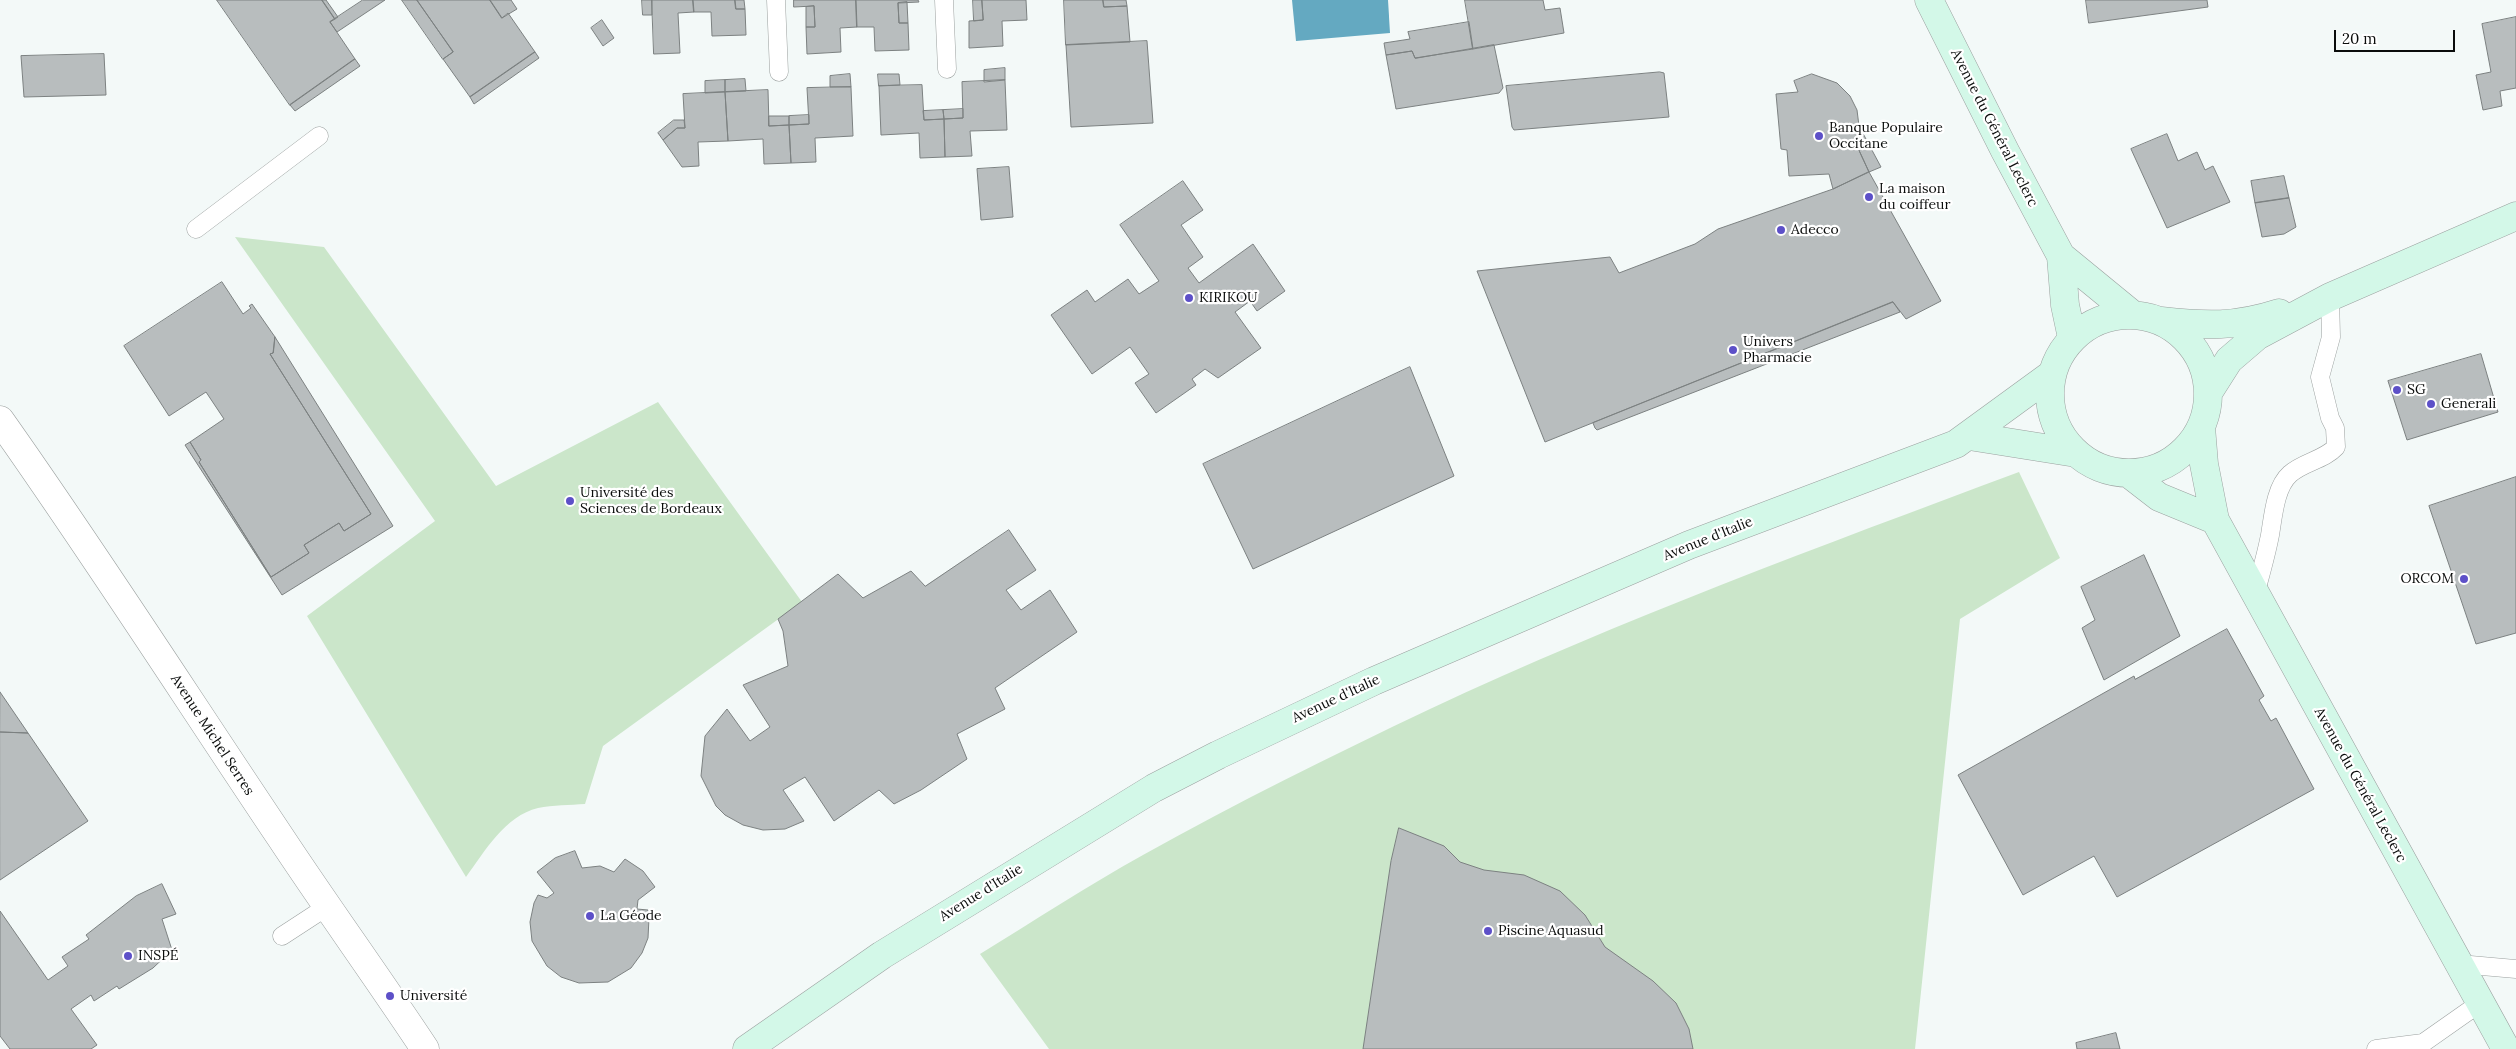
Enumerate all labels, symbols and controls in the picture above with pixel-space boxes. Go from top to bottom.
scale bar [2336,20,2457,52]
text: 20 m [2342,29,2377,48]
street label: Avenue du Général Leclerc [1947,46,2041,210]
place label: Banque Populaire Occitane [1829,120,1943,152]
marker: Banque Populaire Occitane [1813,130,1825,142]
place label: La maison du coiffeur [1879,181,1950,213]
marker: La maison du coiffeur [1863,191,1875,203]
place label: Adecco [1791,222,1839,238]
marker: Adecco [1775,224,1787,236]
place label: KIRIKOU [1199,290,1258,306]
marker: KIRIKOU [1183,292,1195,304]
place label: Univers Pharmacie [1743,334,1812,367]
marker: Univers Pharmacie [1727,344,1739,356]
place label: SG [2407,382,2426,398]
marker: SG [2391,384,2403,396]
place label: Generali [2441,396,2496,412]
marker: Generali [2425,398,2437,410]
place label: Université des Sciences de Bordeaux [580,485,722,518]
marker: Université des Sciences de Bordeaux [564,495,576,507]
street label: Avenue d'Italie [1661,513,1755,565]
place label: ORCOM [2401,571,2454,587]
marker: ORCOM [2458,573,2470,585]
street label: Avenue d'Italie [1289,671,1383,727]
street label: Avenue Michel Serres [167,672,257,798]
street label: Avenue du Général Leclerc [2310,705,2410,865]
street label: Avenue d'Italie [936,861,1026,925]
place label: La Géode [600,908,662,924]
marker: La Géode [584,910,596,922]
place label: Piscine Aquasud [1498,923,1604,939]
marker: Piscine Aquasud [1482,925,1494,937]
place label: INSPÉ [138,948,178,964]
marker: INSPÉ [122,950,134,962]
place label: Université [400,988,467,1004]
marker: Université [384,990,396,1002]

